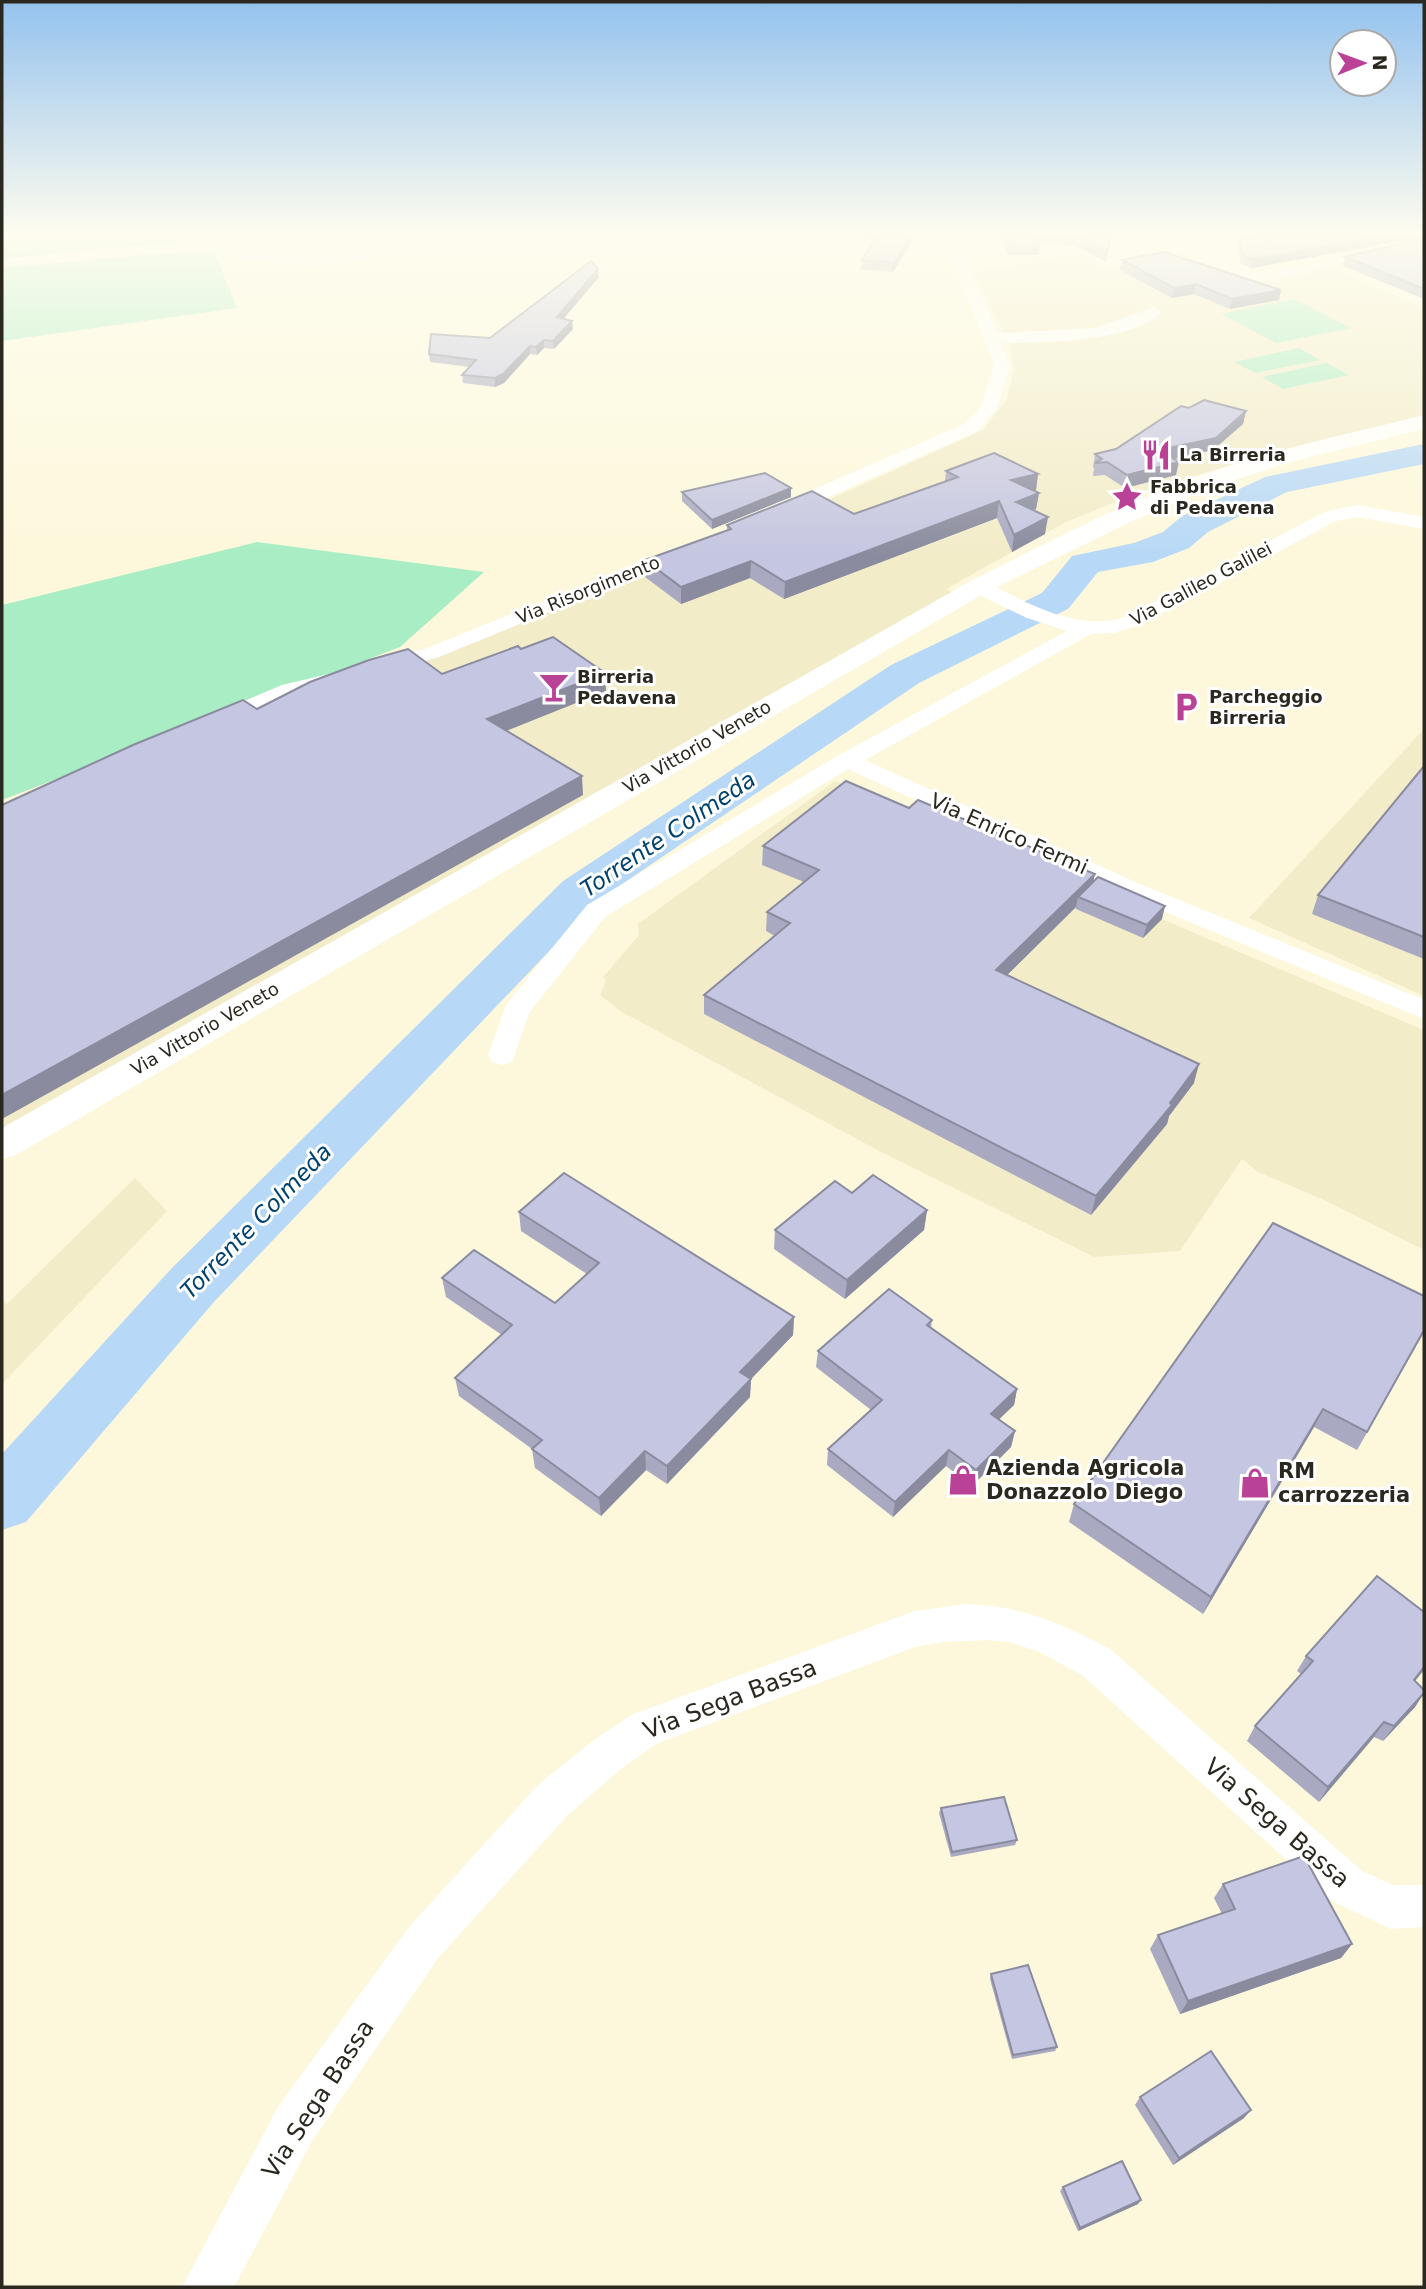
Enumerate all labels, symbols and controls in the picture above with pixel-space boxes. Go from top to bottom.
north arrow [1328,28,1398,98]
text: N [1369,55,1391,71]
restaurant icon: La Birreria [1139,438,1173,472]
place label: La Birreria [1179,444,1286,465]
place label: Fabbrica di Pedavena [1150,476,1275,518]
place icon: Fabbrica di Pedavena [1110,480,1144,514]
street label: Via Galileo Galilei [1126,537,1275,630]
street label: Via Risorgimento [513,551,663,628]
place label: Birreria Pedavena [577,666,676,708]
bar icon: Birreria Pedavena [537,670,571,704]
place label: Parcheggio Birreria [1209,686,1323,728]
parking icon: Parcheggio Birreria [1169,690,1203,724]
street label: Via Vittorio Veneto [619,696,774,798]
water label: Torrente Colmeda [576,766,760,902]
street label: Via Enrico Fermi [927,789,1091,879]
street label: Via Vittorio Veneto [127,978,282,1080]
water label: Torrente Colmeda [175,1138,337,1304]
place label: Azienda Agricola Donazzolo Diego [986,1456,1184,1504]
place label: RM carrozzeria [1278,1459,1410,1507]
shop icon: Azienda Agricola Donazzolo Diego [946,1463,980,1497]
shop icon: RM carrozzeria [1238,1466,1272,1500]
street label: Via Sega Bassa [639,1653,821,1745]
street label: Via Sega Bassa [1199,1752,1355,1894]
street label: Via Sega Bassa [256,2014,380,2184]

